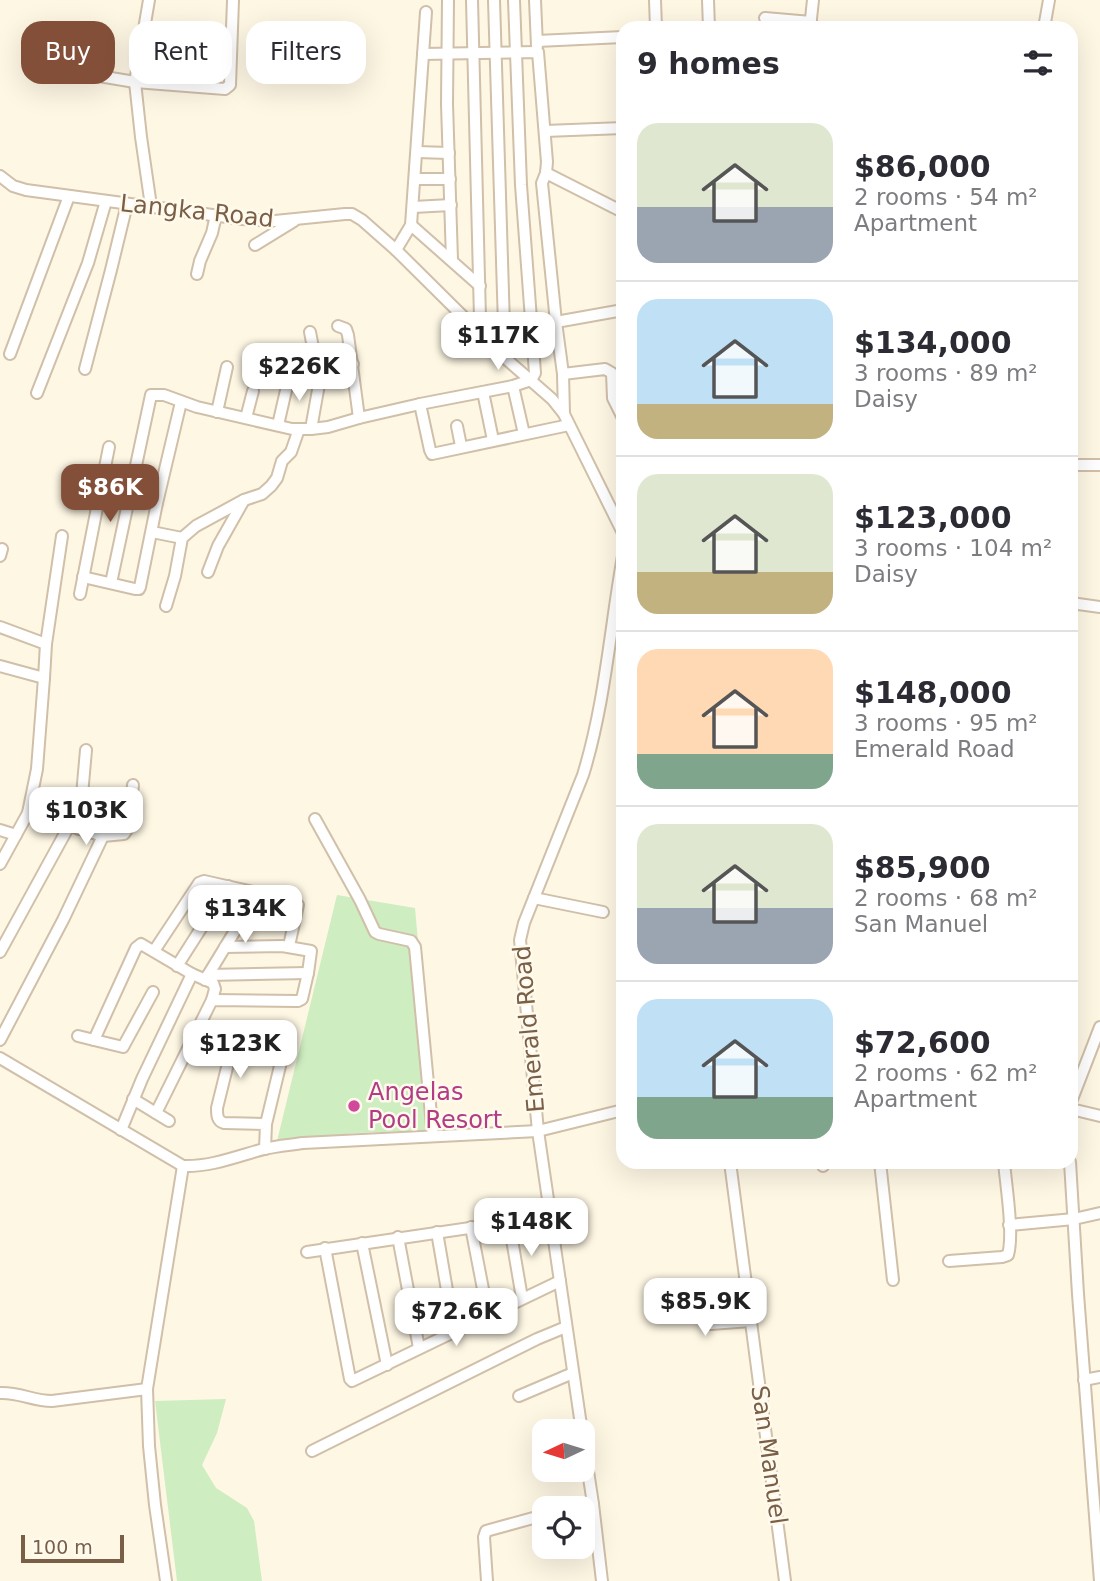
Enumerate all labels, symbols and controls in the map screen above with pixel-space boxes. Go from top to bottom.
chip: Buy [21,21,115,84]
chip: Rent [129,21,232,84]
chip: Filters [246,21,366,84]
icon: filters [1019,44,1057,82]
text: 9 homes [637,46,780,81]
text: $86,000 [854,149,991,184]
icon: home [693,151,777,235]
text: 2 rooms · 54 m² [854,184,1038,210]
street label: Langka Road [119,189,275,233]
text: Apartment [854,210,977,236]
pin: $117K [449,312,547,372]
text: $117K [457,322,539,348]
text: $134,000 [854,325,1012,360]
icon: home [693,327,777,411]
pin: $226K [250,344,348,403]
text: $226K [258,353,340,379]
text: 3 rooms · 89 m² [854,360,1038,386]
text: Daisy [854,386,918,412]
pin: $86K [69,464,151,524]
text: $86K [77,474,143,500]
text: $123,000 [854,500,1012,535]
icon: home [693,502,777,586]
text: 3 rooms · 104 m² [854,535,1052,561]
text: Daisy [854,561,918,587]
text: $148,000 [854,675,1012,710]
icon: home [693,677,777,761]
text: 3 rooms · 95 m² [854,710,1038,736]
text: Emerald Road [854,736,1015,762]
pin: $103K [37,788,135,847]
text: $103K [45,797,127,823]
text: $85,900 [854,850,991,885]
icon: home [693,852,777,936]
text: 2 rooms · 68 m² [854,885,1038,911]
pin: $134K [196,886,294,945]
text: $134K [204,895,286,921]
text: San Manuel [854,911,988,937]
street label: Emerald Road [508,944,550,1114]
pin: $123K [191,1020,289,1080]
text: $72,600 [854,1025,991,1060]
icon: home [693,1027,777,1111]
text: $123K [199,1030,281,1056]
text: 2 rooms · 62 m² [854,1060,1038,1086]
place label: Angelas Pool Resort [368,1078,502,1134]
text: Apartment [854,1086,977,1112]
marker: Angelas Pool Resort [346,1098,362,1114]
pin: $148K [482,1198,580,1258]
text: $148K [490,1208,572,1234]
pin: $85.9K [648,1278,762,1338]
pin: $72.6K [399,1288,513,1348]
text: $85.9K [660,1288,750,1314]
text: $72.6K [411,1298,501,1324]
street label: San Manuel [745,1384,793,1526]
north arrow [532,1419,595,1482]
map controls [532,1419,595,1559]
button: locate [532,1496,595,1559]
scale bar [21,1532,124,1564]
text: 100 m [32,1536,93,1558]

